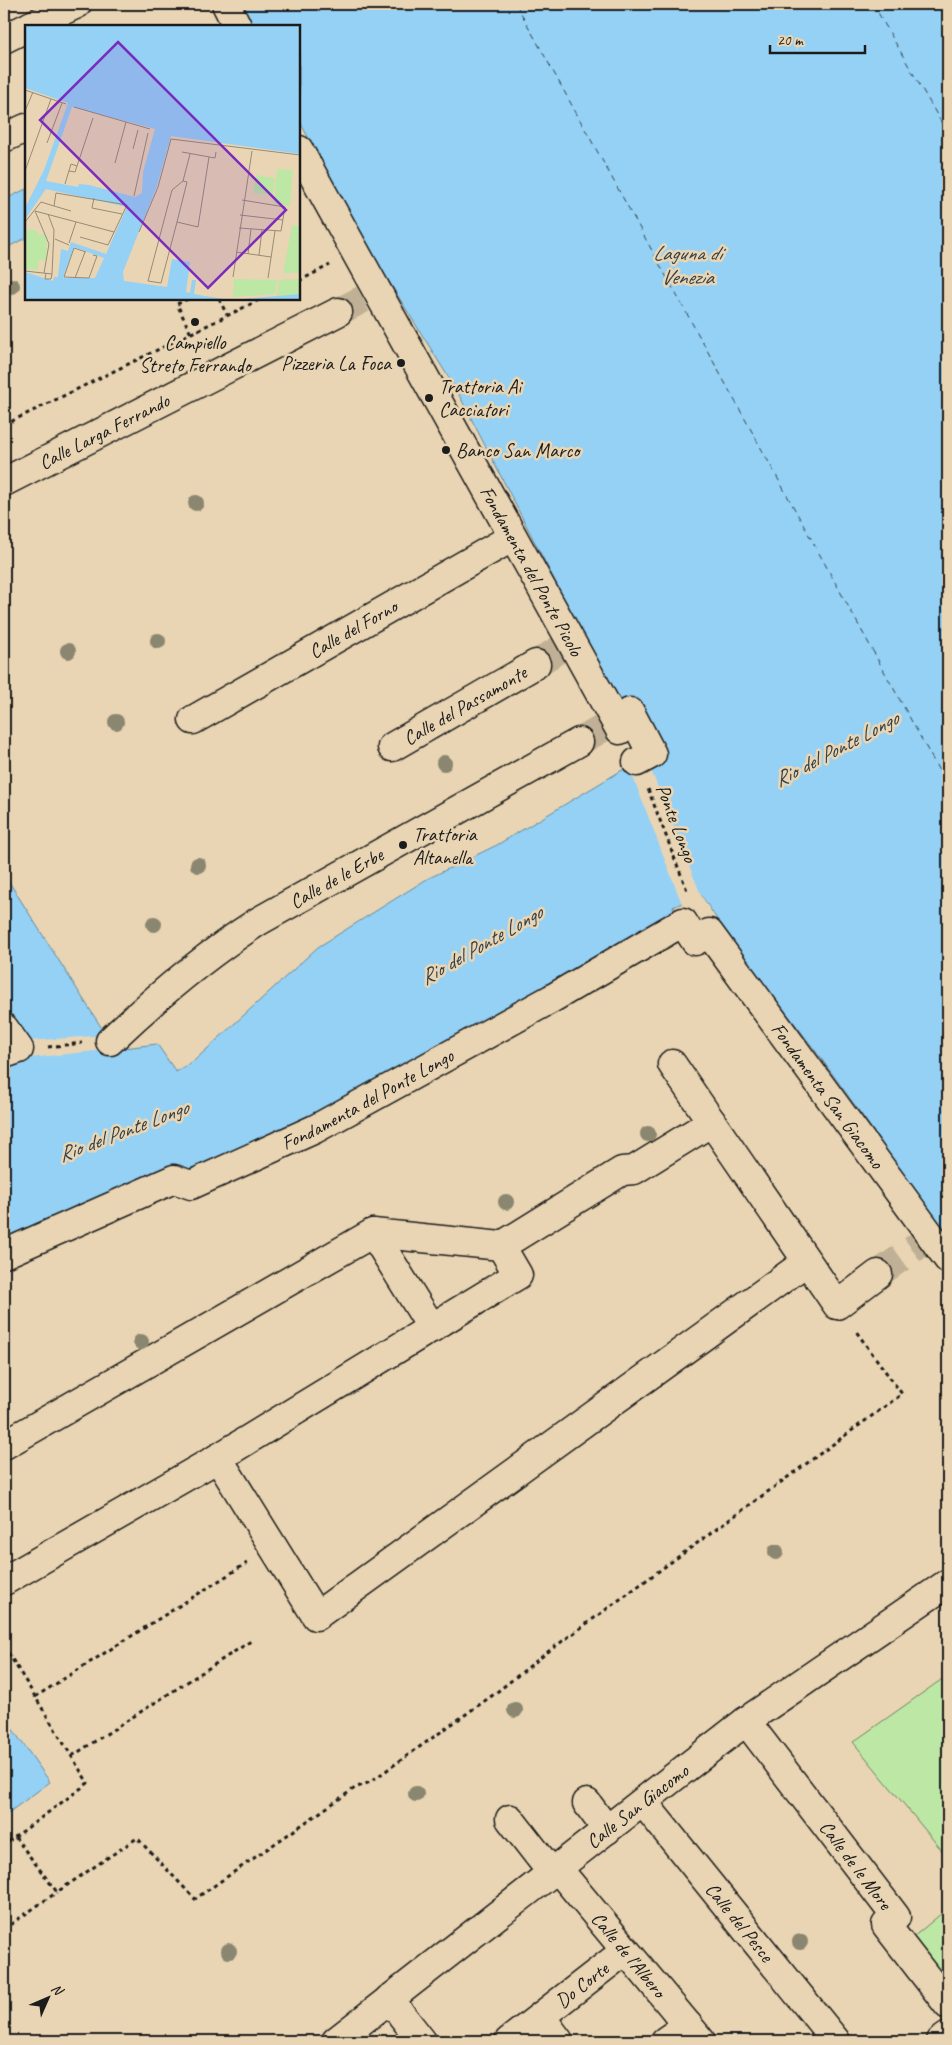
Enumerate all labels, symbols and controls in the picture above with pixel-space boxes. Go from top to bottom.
scale bar [770,22,864,54]
inset map [25,25,300,300]
text: 20 m [777,31,804,50]
water label: Laguna di Venezia [653,240,726,290]
marker: Campiello Streto Ferrando [189,316,201,328]
place label: Campiello Streto Ferrando [139,330,253,378]
place label: Pizzeria La Foca [281,351,392,376]
marker: Pizzeria La Foca [395,357,407,369]
place label: Trattoria Ai Cacciatori [439,374,523,422]
street label: Calle Larga Ferrando [35,388,174,475]
marker: Trattoria Ai Cacciatori [423,392,435,404]
place label: Banco San Marco [456,438,581,463]
marker: Banco San Marco [440,444,452,456]
street label: Fondamenta del Ponte Picolo [474,482,589,661]
street label: Calle del Forno [304,593,403,664]
street label: Calle del Passamonte [399,659,532,751]
water label: Rio del Ponte Longo [769,704,905,793]
street label: Ponte Longo [650,781,703,867]
place label: Trattoria Altanella [413,822,478,870]
marker: Trattoria Altanella [397,839,409,851]
street label: Calle de le Erbe [285,841,389,914]
water label: Rio del Ponte Longo [415,898,549,990]
street label: Fondamenta San Giacomo [766,1018,890,1174]
street label: Fondamenta del Ponte Longo [277,1043,459,1156]
water label: Rio del Ponte Longo [54,1093,194,1168]
street label: Calle San Giacomo [581,1758,694,1854]
street label: Calle de le More [814,1816,898,1916]
street label: Calle del Pesce [700,1877,780,1968]
street label: Calle de l'Albero [586,1907,673,2004]
street label: Do Corte [550,1956,615,2013]
north arrow [22,1972,72,2022]
text: N [48,1980,68,2000]

